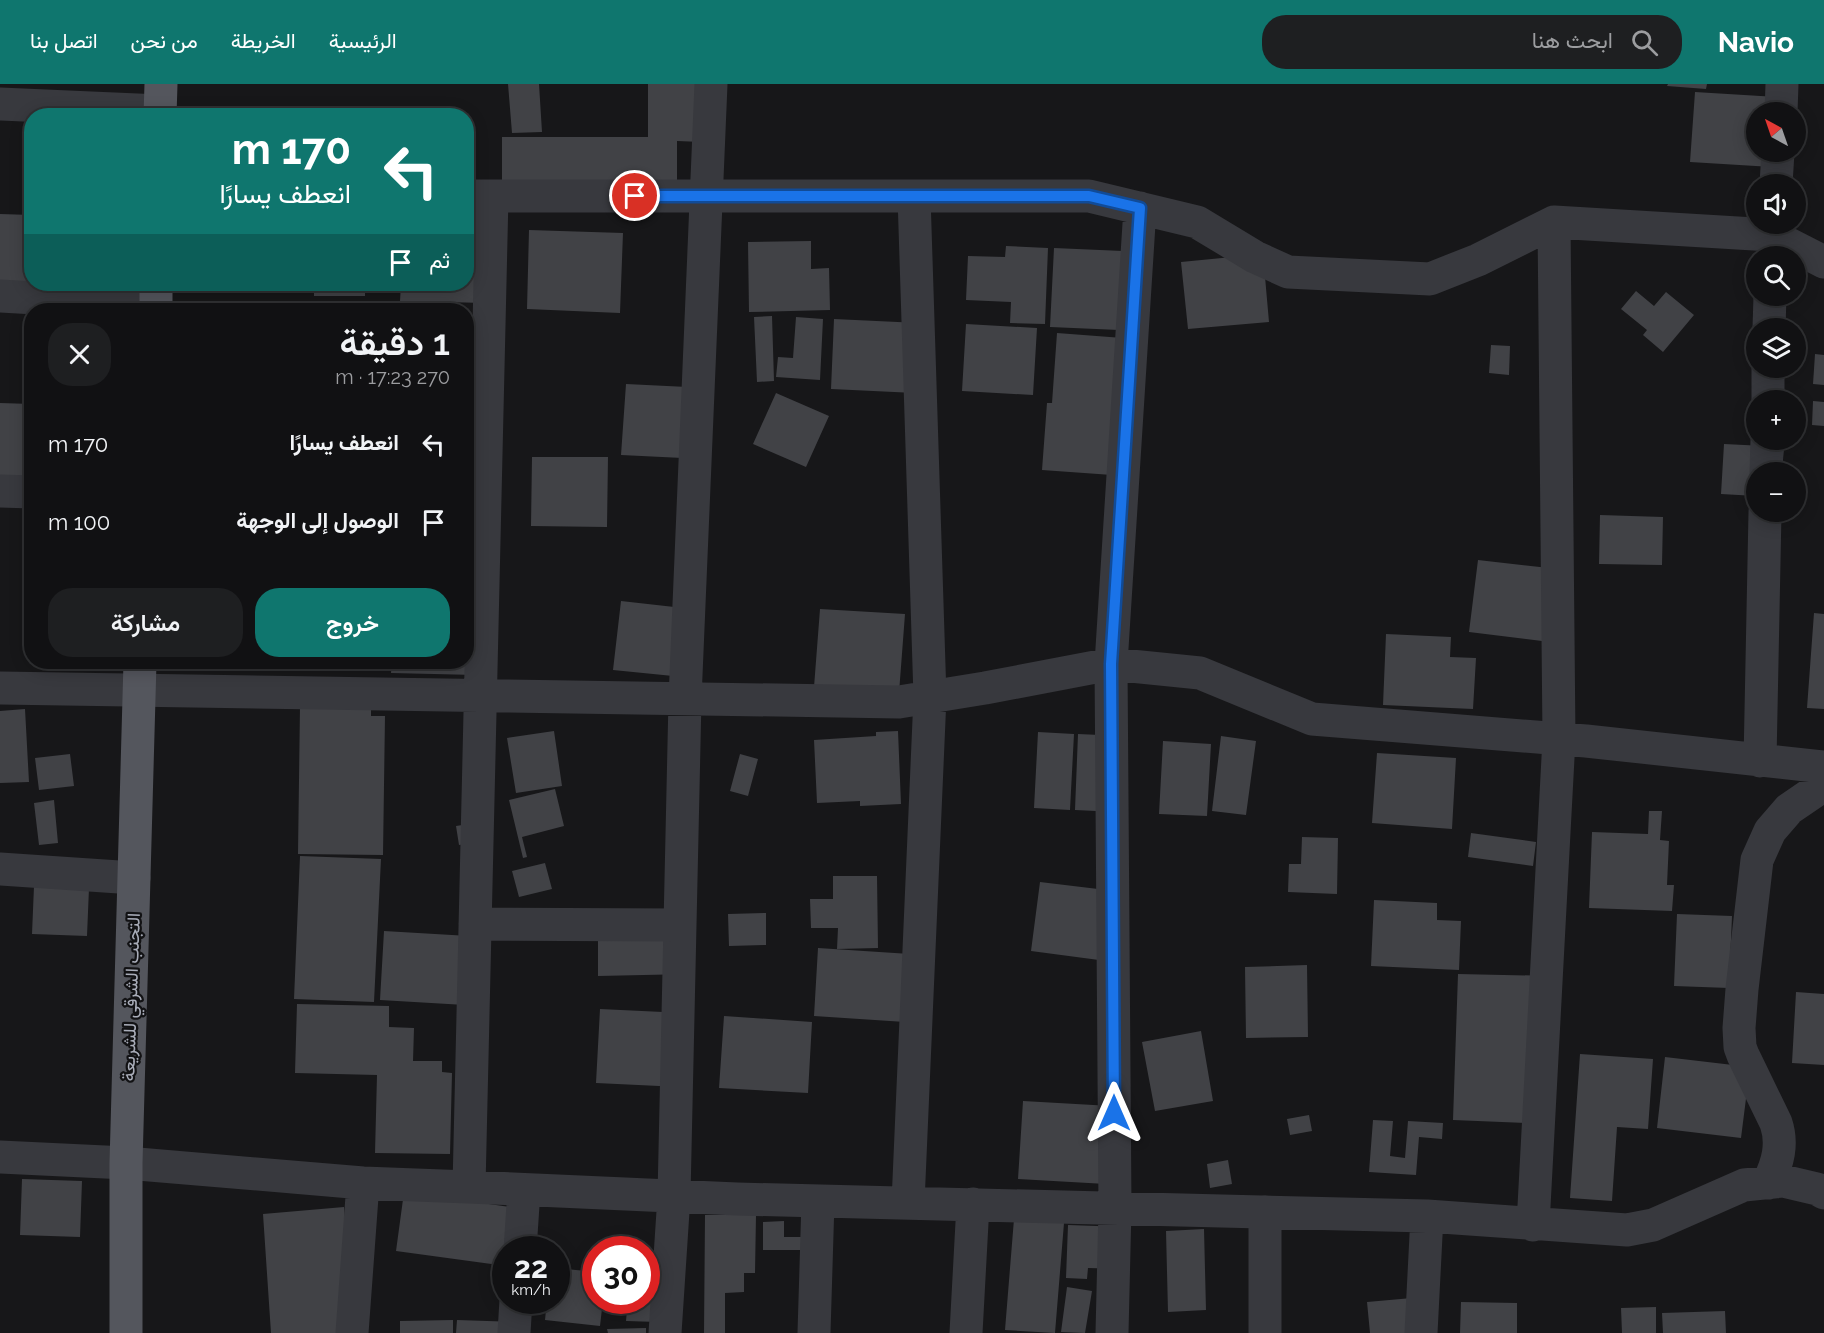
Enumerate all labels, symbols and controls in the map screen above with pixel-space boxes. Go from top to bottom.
search box [1262,15,1682,69]
icon: search [1628,26,1661,59]
text: Navio [1718,26,1794,59]
text: ابحث هنا [1532,27,1613,53]
text: اتصل بنا [30,28,98,53]
text: من نحن [131,28,198,53]
text: الخريطة [231,28,296,53]
text: الرئيسية [329,28,397,53]
north arrow [1746,102,1806,162]
map controls [1746,102,1806,522]
text: 170 m [232,125,351,174]
icon: left [372,132,450,210]
pin [609,170,660,221]
button: sound [1746,174,1806,234]
text: انعطف يسارًا [219,178,351,209]
icon: arrive [618,179,651,212]
icon: arrive [384,246,417,279]
button: search [1746,246,1806,306]
text: ثم [429,247,450,273]
button: layers [1746,318,1806,378]
text: 1 دقيقة [340,321,450,363]
button: close [48,323,111,386]
text: 270 m · 17:23 [335,365,450,389]
button: + [1746,390,1806,450]
icon: left [417,428,450,461]
text: انعطف يسارًا [290,429,399,455]
text: 170 m [48,431,108,457]
button: − [1746,462,1806,522]
icon: arrive [417,506,450,539]
text: الوصول إلى الوجهة [236,507,399,533]
text: 100 m [48,509,110,535]
button: مشاركة [48,588,243,657]
button: خروج [255,588,450,657]
street label: التجنب الشرقي للشريعة [117,912,149,1082]
position arrow [1082,1081,1146,1145]
speed limit sign: 30 [582,1236,660,1314]
text: 22 [514,1250,548,1285]
text: km/h [511,1281,551,1299]

